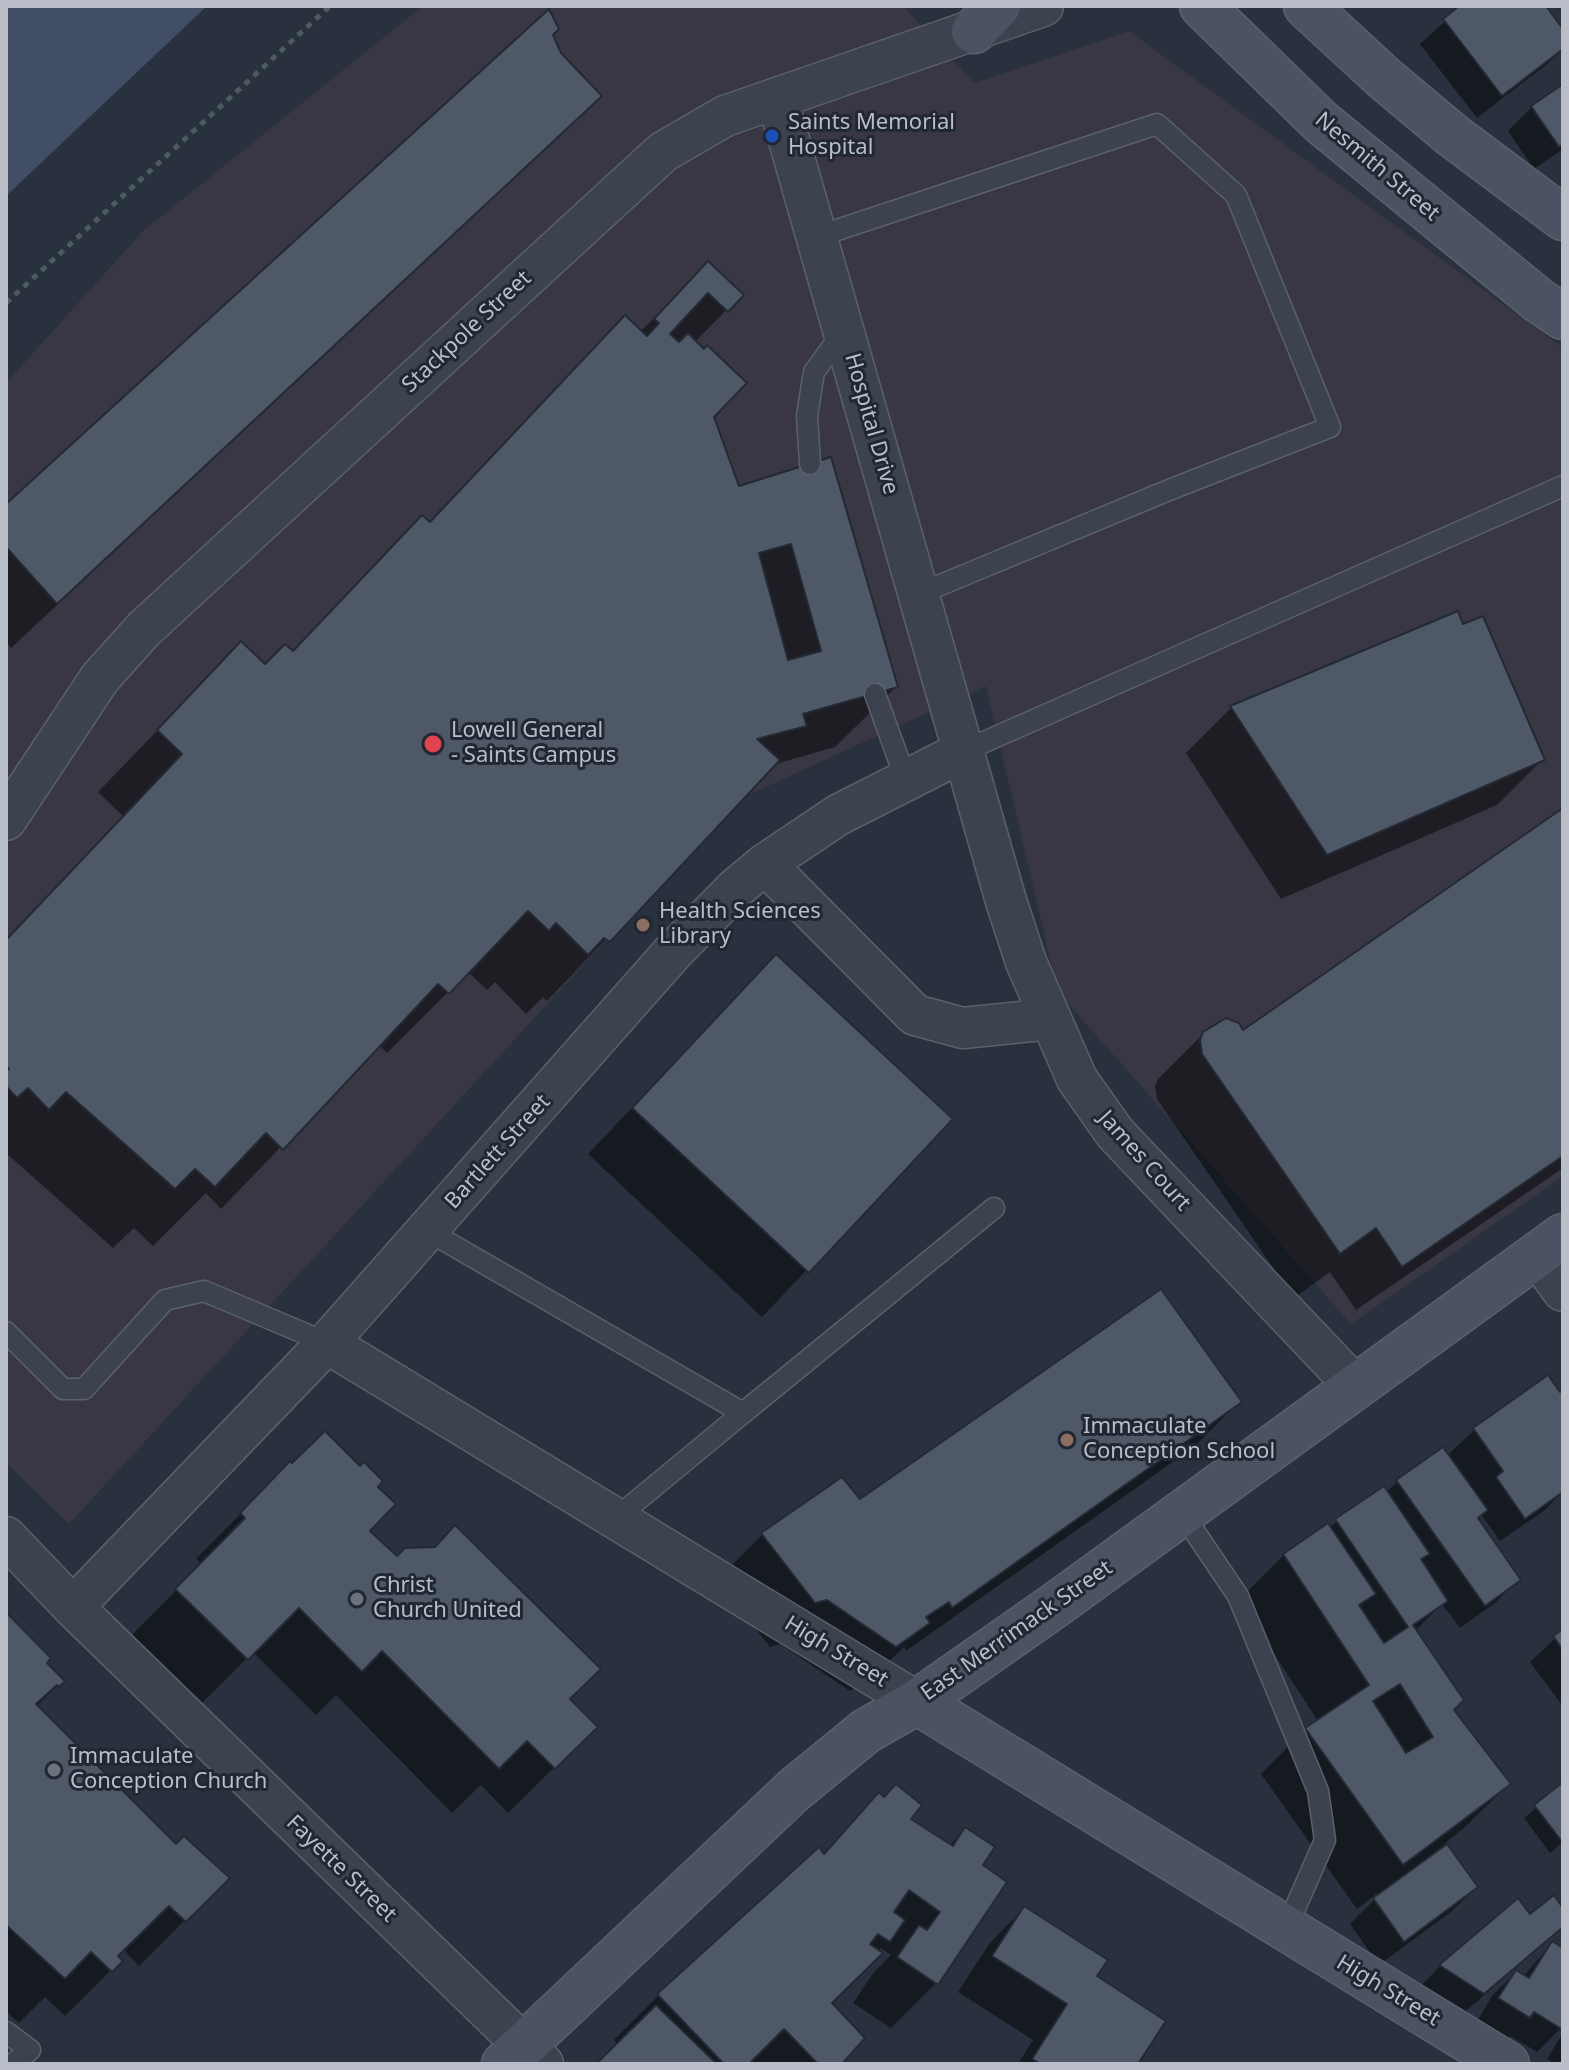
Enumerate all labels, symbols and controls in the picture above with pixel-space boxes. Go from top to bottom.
street label: Nesmith Street [1309,107,1445,227]
place label: Saints Memorial Hospital [788,110,955,162]
marker: Saints Memorial Hospital [763,127,781,145]
street label: Stackpole Street [397,265,537,399]
street label: Hospital Drive [838,350,904,498]
place label: Lowell General - Saints Campus [451,718,616,770]
marker: Lowell General - Saints Campus [422,733,444,755]
place label: Health Sciences Library [659,899,821,950]
marker: Health Sciences Library [634,916,652,934]
street label: Bartlett Street [440,1089,556,1215]
street label: James Court [1092,1106,1196,1216]
place label: Immaculate Conception School [1083,1414,1275,1466]
marker: Immaculate Conception School [1058,1431,1076,1449]
street label: East Merrimack Street [916,1555,1118,1707]
place label: Christ Church United [373,1573,522,1624]
marker: Christ Church United [348,1590,366,1608]
street label: High Street [779,1611,893,1693]
place label: Immaculate Conception Church [70,1744,267,1796]
marker: Immaculate Conception Church [45,1761,63,1779]
street label: Fayette Street [280,1810,402,1928]
street label: High Street [1331,1950,1445,2032]

